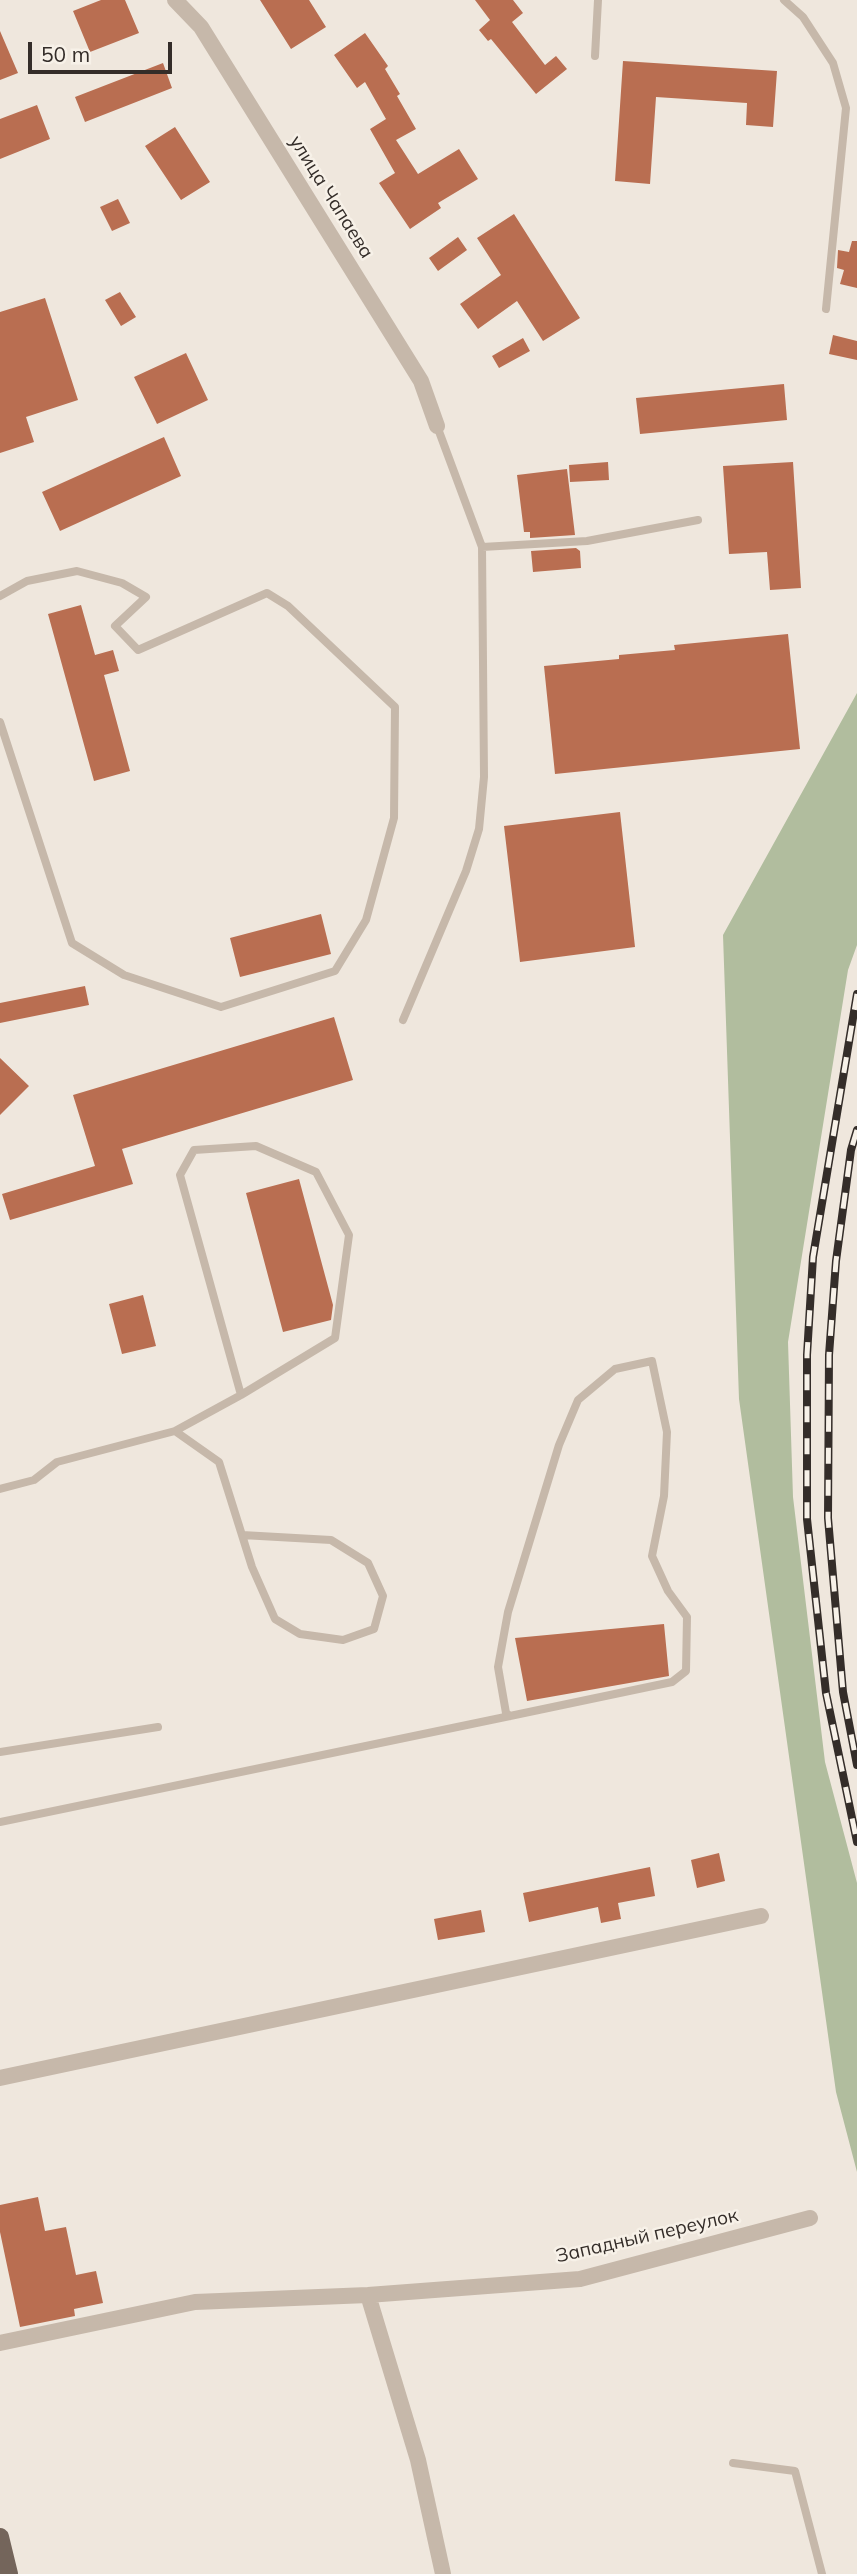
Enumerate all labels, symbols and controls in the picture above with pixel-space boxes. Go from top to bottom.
scale bar [32,28,175,72]
text: 50 m [41,41,90,67]
street label: улица Чапаева [284,131,378,263]
street label: Западный переулок [554,2204,740,2268]

